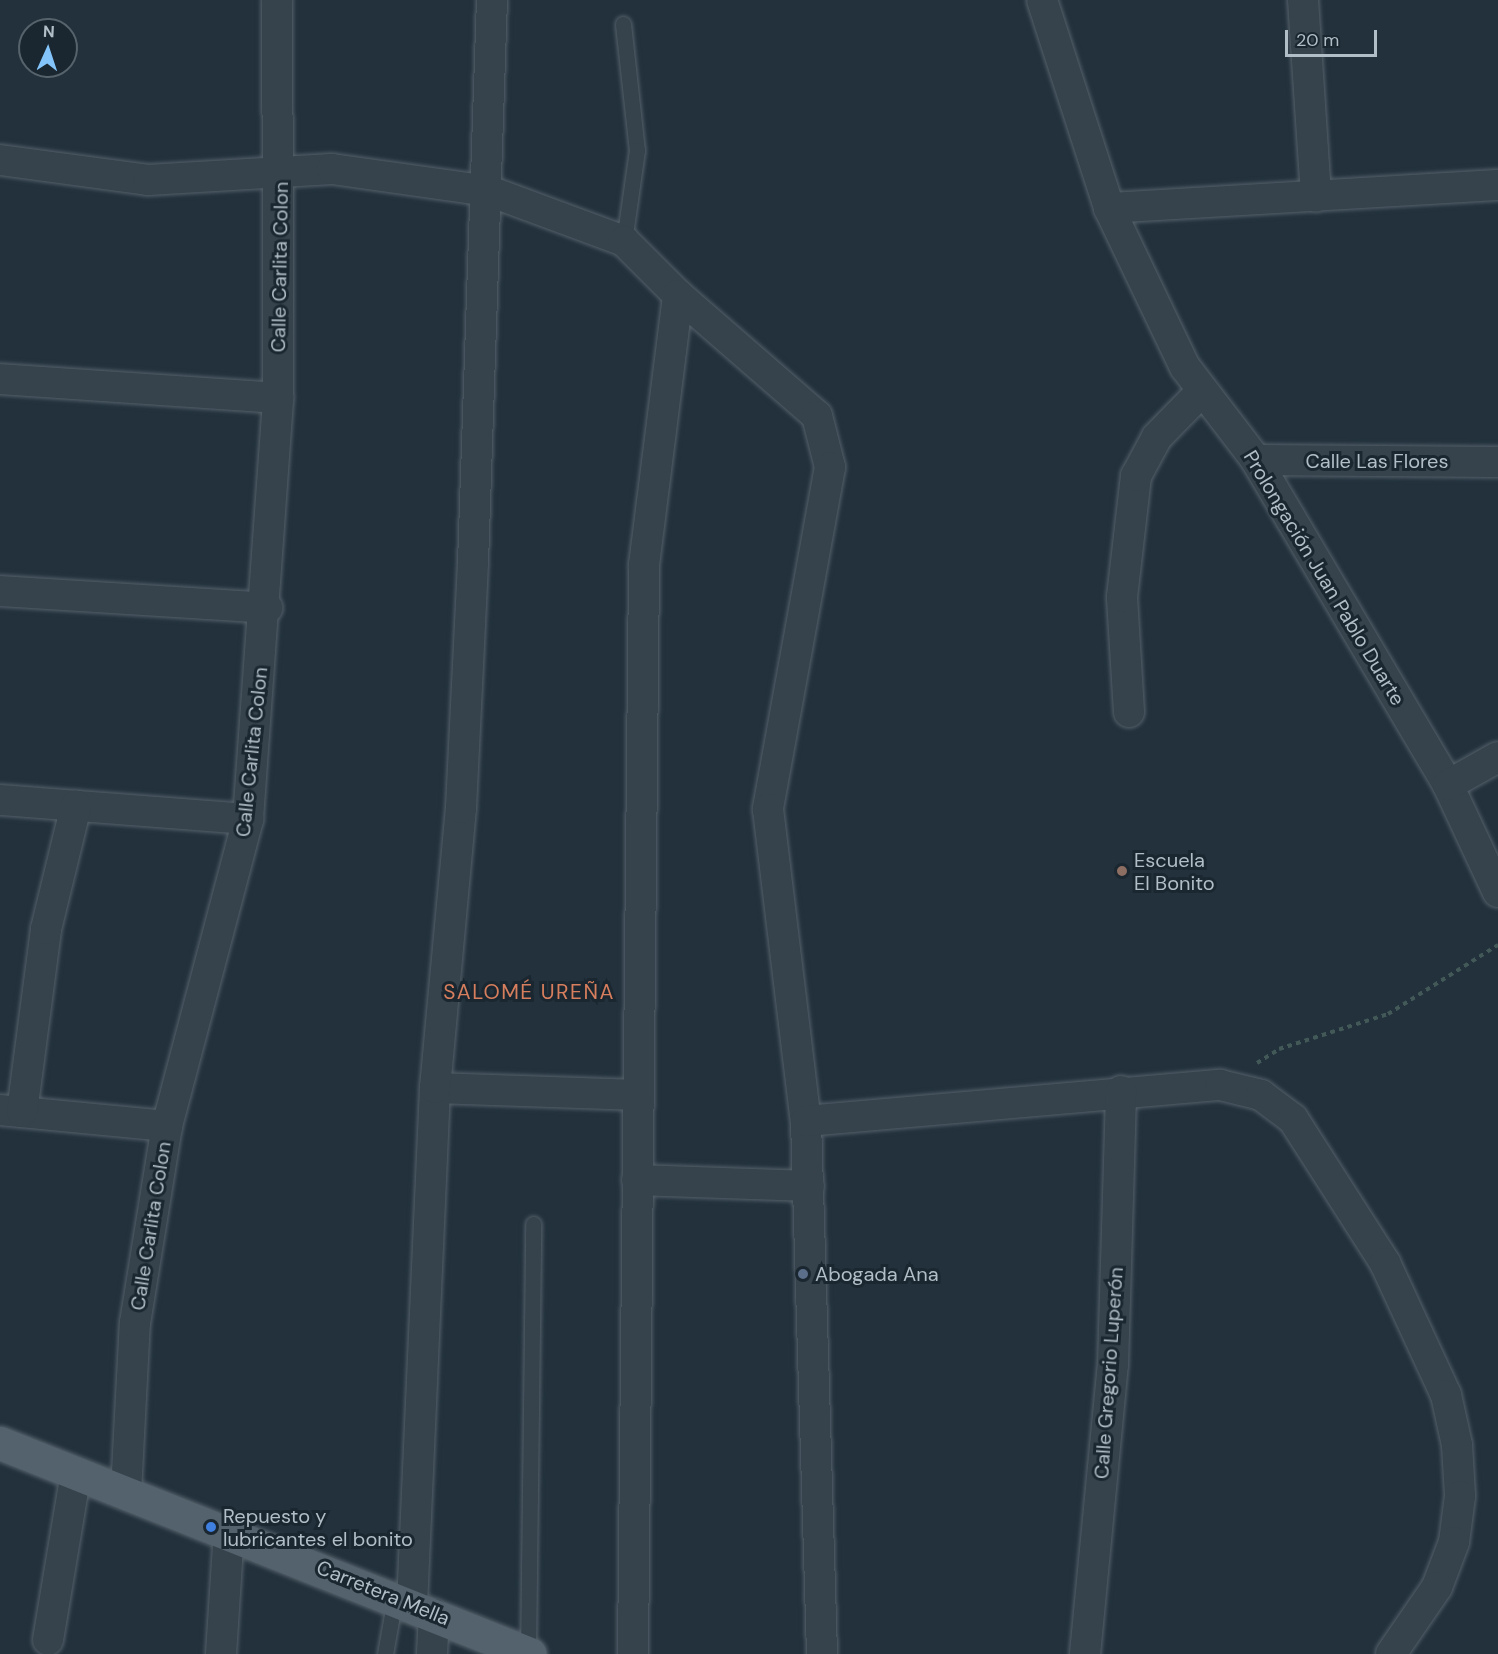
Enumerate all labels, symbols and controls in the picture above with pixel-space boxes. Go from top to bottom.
north arrow [18,18,78,78]
scale bar [1288,18,1380,56]
text: N [42,21,55,42]
text: 20 m [1296,28,1339,52]
street label: Calle Carlita Colon [267,181,293,353]
street label: Prolongación Juan Pablo Duarte [1238,446,1410,710]
street label: Calle Las Flores [1305,449,1449,473]
street label: Calle Carlita Colon [231,666,273,838]
place label: Escuela El Bonito [1134,848,1215,895]
marker: Escuela El Bonito [1115,864,1129,878]
district label: SALOMÉ UREÑA [443,979,615,1005]
street label: Calle Carlita Colon [126,1140,176,1312]
place label: Abogada Ana [815,1262,939,1286]
street label: Calle Gregorio Luperón [1090,1266,1128,1480]
marker: Abogada Ana [796,1267,810,1281]
place label: Repuesto y lubricantes el bonito [223,1504,413,1551]
marker: Repuesto y lubricantes el bonito [204,1520,218,1534]
street label: Carretera Mella [313,1555,453,1631]

